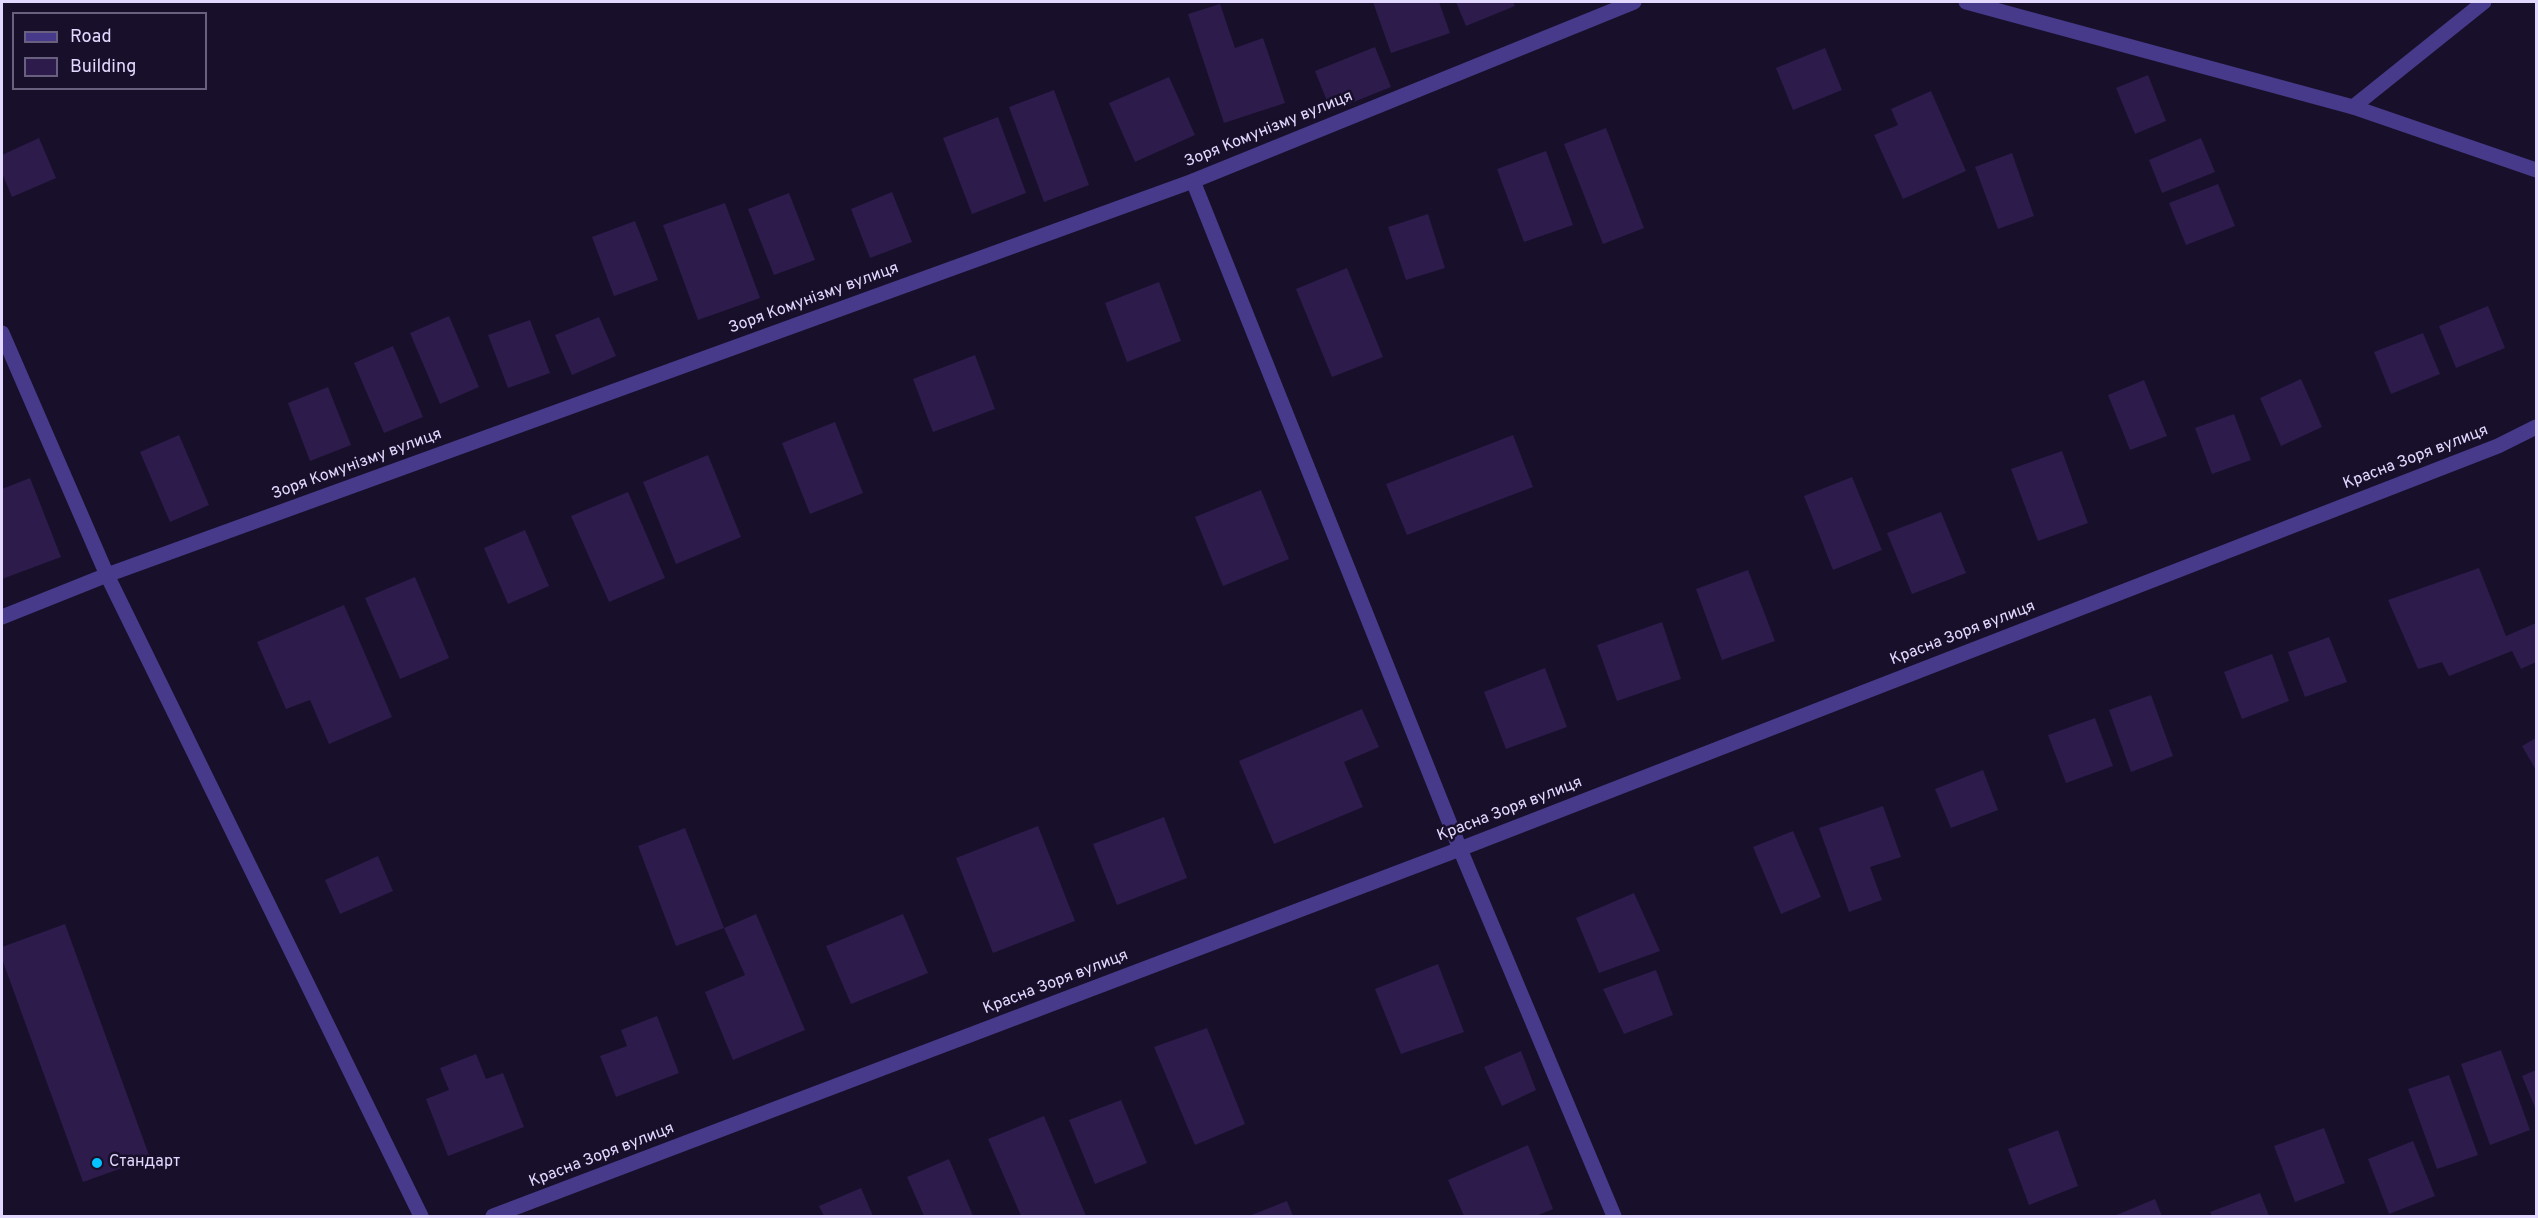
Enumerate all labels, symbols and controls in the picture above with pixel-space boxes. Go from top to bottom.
legend [12,12,207,90]
text: Road [70,26,112,49]
text: Building [70,56,136,79]
street label: Зоря Комунізму вулиця [1182,87,1356,173]
street label: Зоря Комунізму вулиця [726,259,902,339]
street label: Красна Зоря вулиця [2341,421,2491,495]
street label: Зоря Комунізму вулиця [269,425,445,505]
street label: Красна Зоря вулиця [1888,597,2038,671]
street label: Красна Зоря вулиця [1435,773,1585,847]
street label: Красна Зоря вулиця [981,946,1131,1020]
street label: Красна Зоря вулиця [527,1119,677,1193]
place label: Стандарт [109,1153,180,1173]
marker: Стандарт [90,1156,104,1170]

